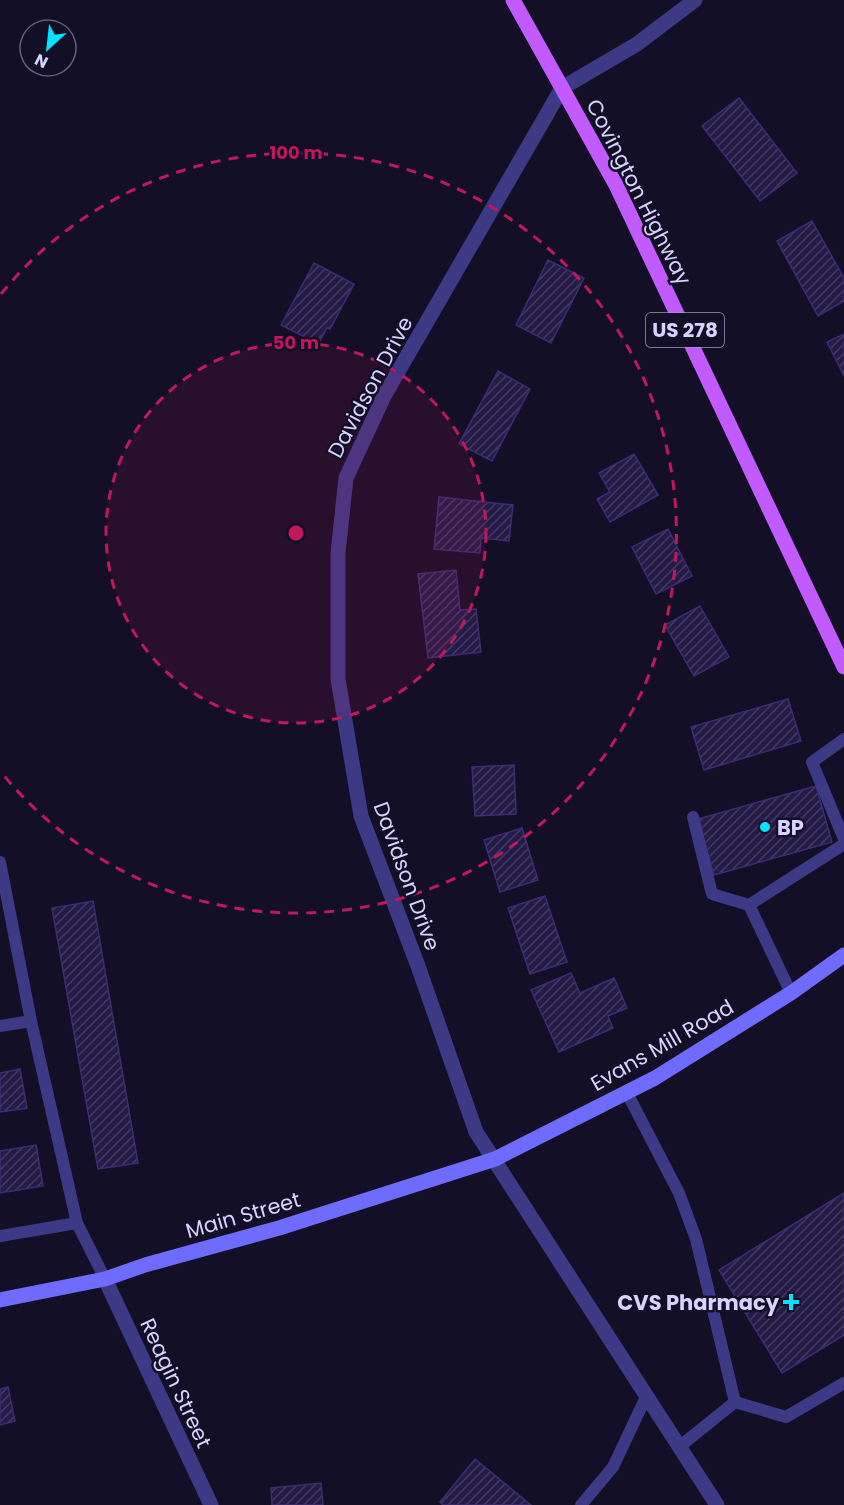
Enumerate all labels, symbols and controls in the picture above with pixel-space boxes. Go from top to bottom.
north arrow [18,18,78,78]
text: N [31,48,52,74]
street label: Covington Highway [580,94,699,290]
text: 100 m [269,140,323,165]
street label: Davidson Drive [321,311,419,463]
road number: US 278 [646,313,724,347]
text: 50 m [273,330,319,355]
centre of rings [286,523,306,543]
street label: Davidson Drive [367,798,447,954]
place label: BP [777,813,804,842]
marker: BP [758,820,772,834]
street label: Evans Mill Road [585,992,739,1098]
street label: Main Street [182,1185,304,1245]
place label: CVS Pharmacy [617,1288,780,1317]
marker: CVS Pharmacy [784,1295,798,1309]
street label: Reagin Street [133,1313,219,1453]

